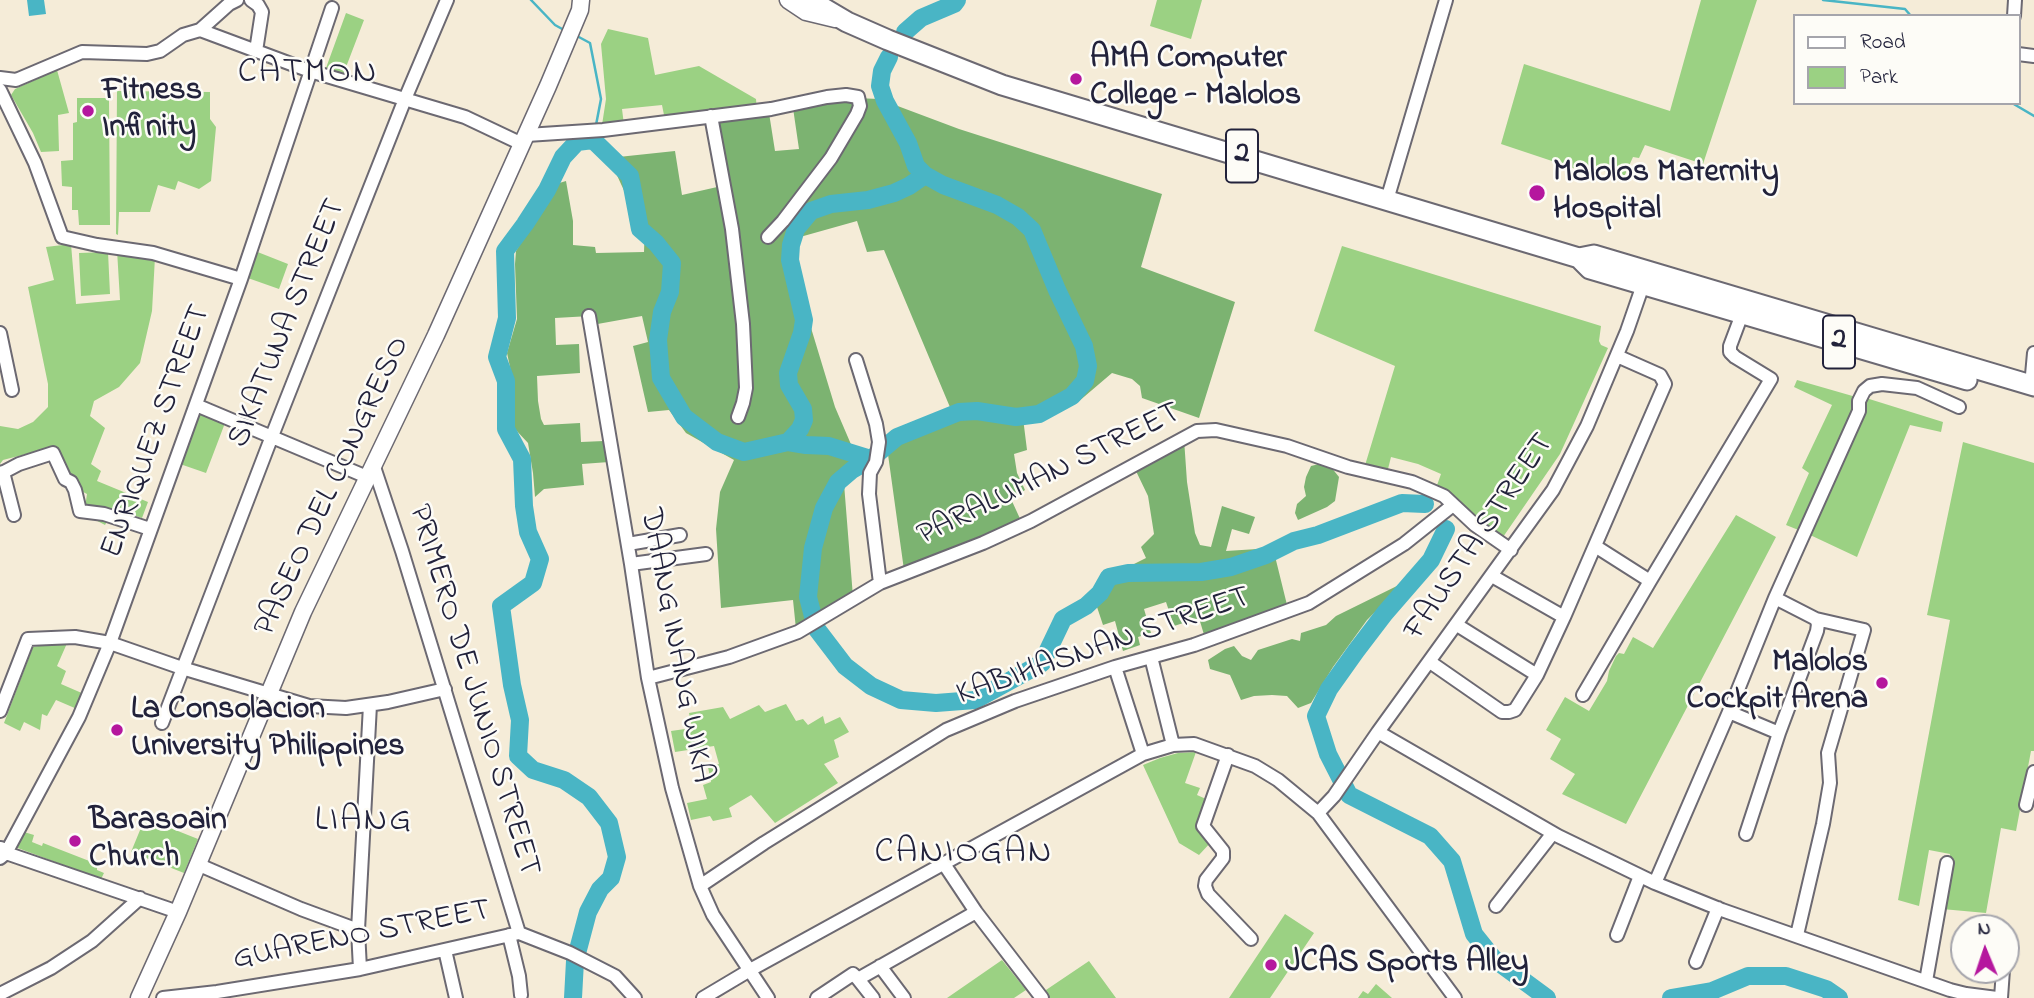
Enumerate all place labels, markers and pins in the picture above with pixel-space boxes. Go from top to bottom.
place label: AMA Computer College - Malolos [1090,42,1301,117]
marker: AMA Computer College - Malolos [1068,71,1084,87]
place label: Fitness Infinity [102,74,202,149]
marker: Fitness Infinity [80,103,96,119]
place label: Malolos Maternity Hospital [1553,156,1779,231]
marker: Malolos Maternity Hospital [1527,183,1547,203]
place label: Malolos Cockpit Arena [1687,646,1868,721]
marker: Malolos Cockpit Arena [1874,675,1890,691]
place label: La Consolacion University Philippines [131,693,405,768]
marker: La Consolacion University Philippines [109,722,125,738]
place label: Barasoain Church [89,804,227,879]
marker: Barasoain Church [67,833,83,849]
place label: JCAS Sports Alley [1285,946,1529,984]
marker: JCAS Sports Alley [1263,957,1279,973]

